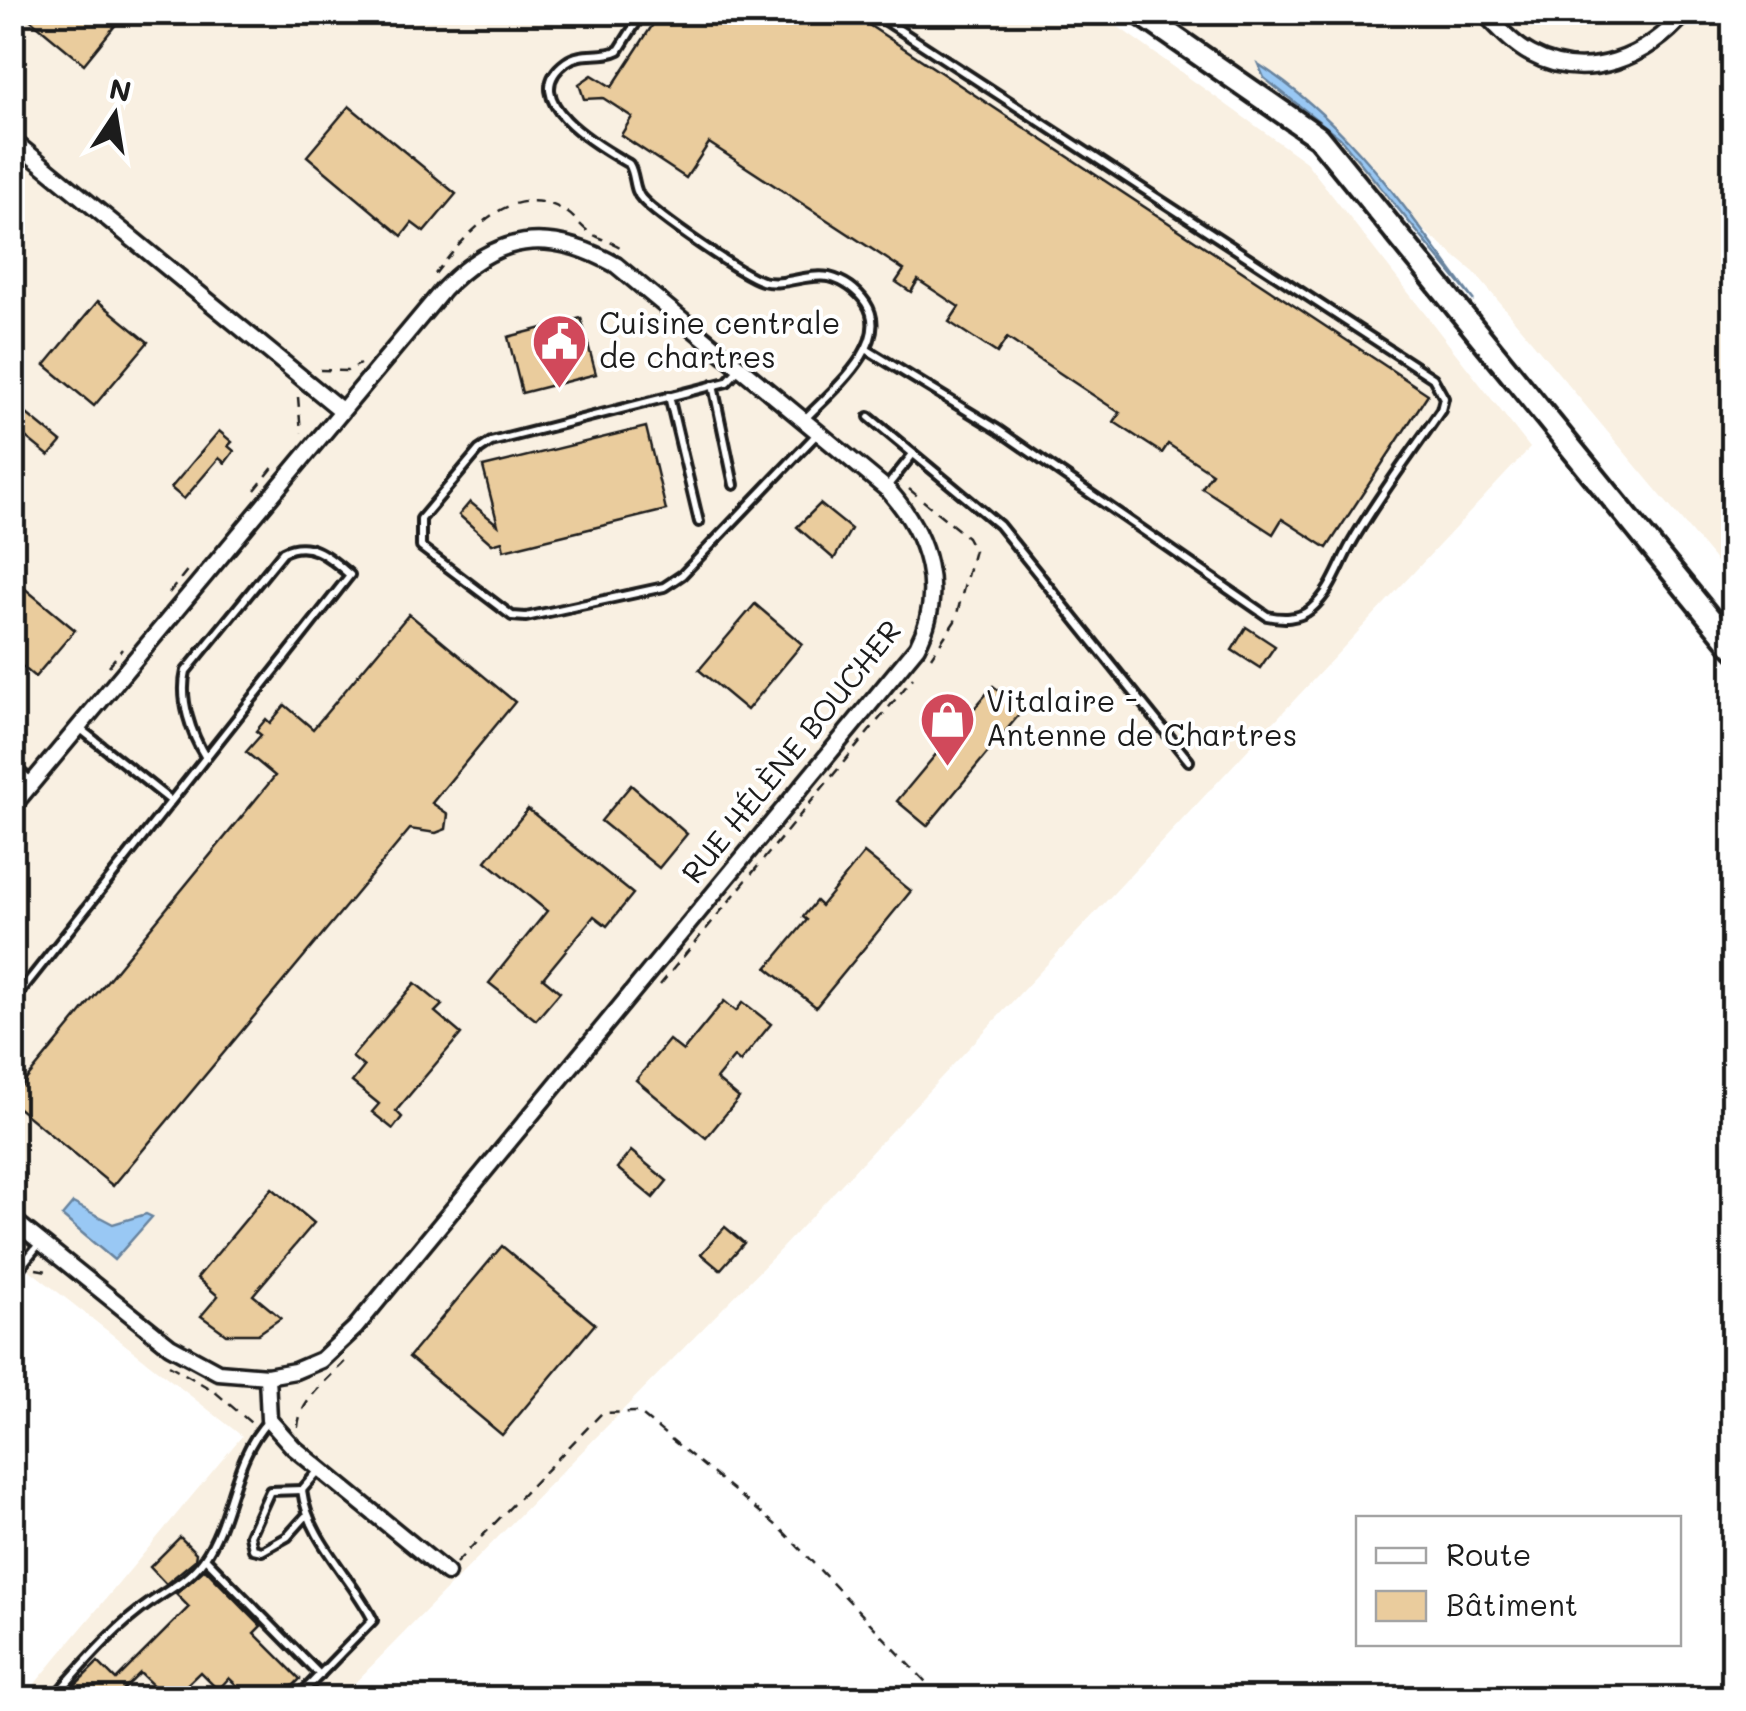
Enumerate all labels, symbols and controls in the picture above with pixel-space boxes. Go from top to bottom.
north arrow [65,65,165,165]
text: N [106,70,135,109]
place label: Cuisine centrale de chartres [599,302,840,376]
public building icon: Cuisine centrale de chartres [530,311,590,390]
street label: RUE HÉLÈNE BOUCHER [672,611,909,891]
place label: Vitalaire - Antenne de Chartres [986,680,1297,754]
shop icon: Vitalaire - Antenne de Chartres [917,689,977,768]
legend [1356,1516,1681,1646]
text: Route [1446,1534,1531,1574]
text: Bâtiment [1446,1584,1578,1624]

